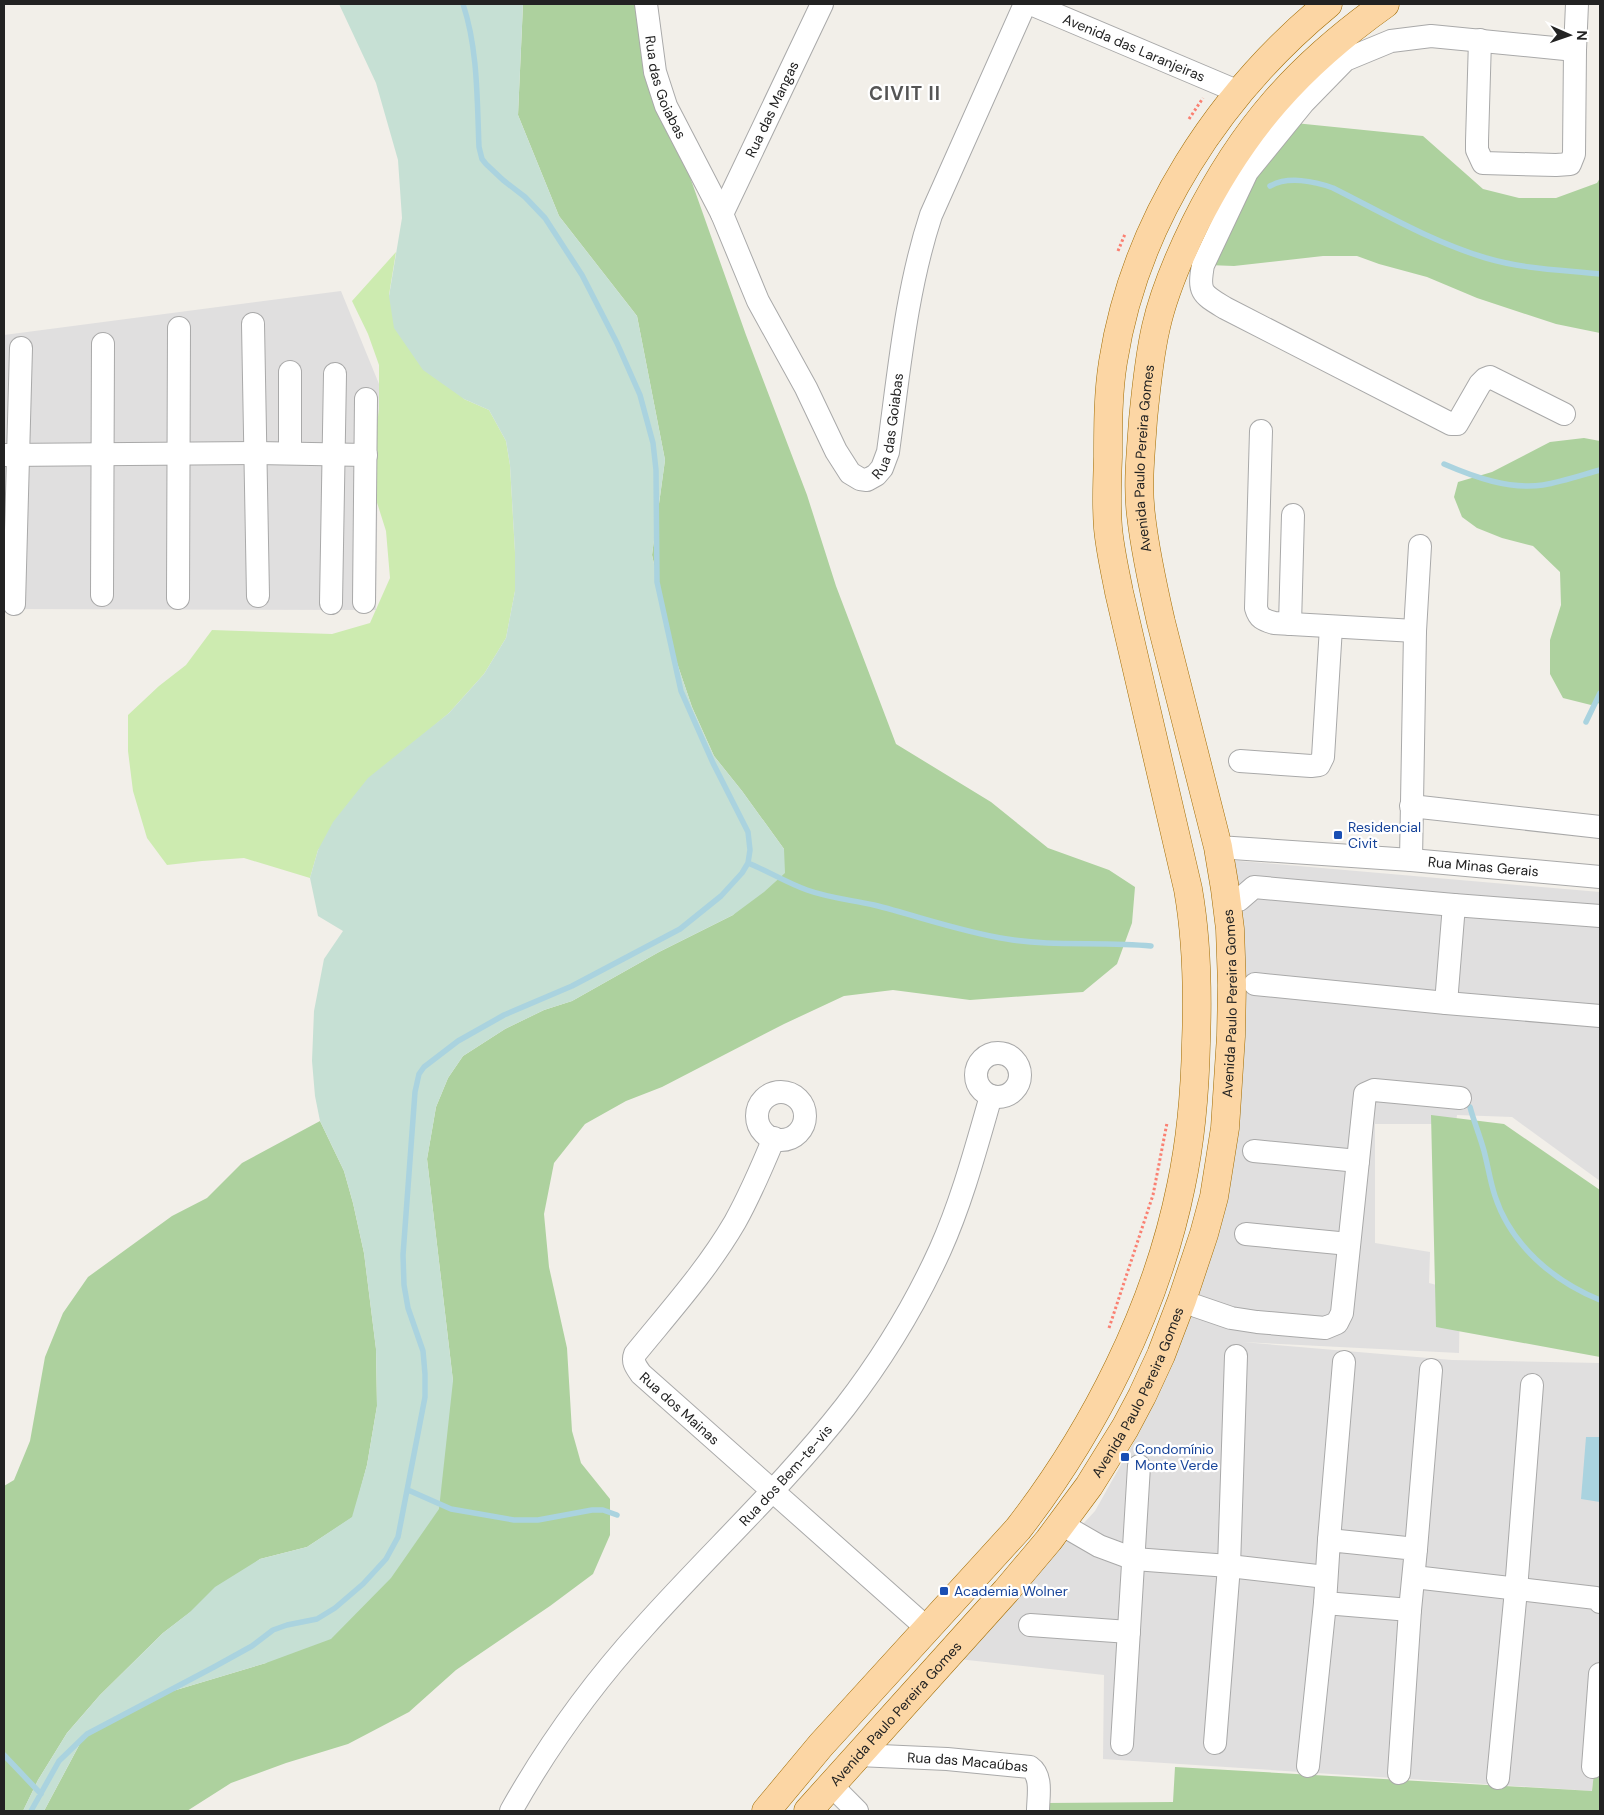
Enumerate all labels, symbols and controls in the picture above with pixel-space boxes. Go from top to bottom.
street label: Avenida das Laranjeiras [1060,10,1208,86]
north arrow [1544,10,1594,60]
text: N [1573,30,1591,41]
street label: Rua das Goiabas [641,34,690,142]
street label: Rua das Mangas [741,58,803,160]
district label: CIVIT II [869,81,941,106]
street label: Avenida Paulo Pereira Gomes [1130,363,1158,554]
street label: Rua das Goiabas [868,372,907,483]
place label: Residencial Civit [1348,818,1421,852]
marker: Residencial Civit [1332,829,1344,841]
street label: Rua Minas Gerais [1427,853,1539,880]
street label: Avenida Paulo Pereira Gomes [1218,908,1241,1098]
street label: Avenida Paulo Pereira Gomes [1088,1304,1188,1481]
street label: Rua dos Mainas [636,1368,723,1449]
street label: Rua dos Bem-te-vis [735,1421,836,1530]
place label: Condomínio Monte Verde [1135,1440,1218,1474]
marker: Condomínio Monte Verde [1119,1451,1131,1463]
place label: Academia Wolner [954,1582,1068,1600]
marker: Academia Wolner [938,1585,950,1597]
street label: Avenida Paulo Pereira Gomes [826,1637,965,1790]
street label: Rua das Macaúbas [907,1748,1029,1776]

